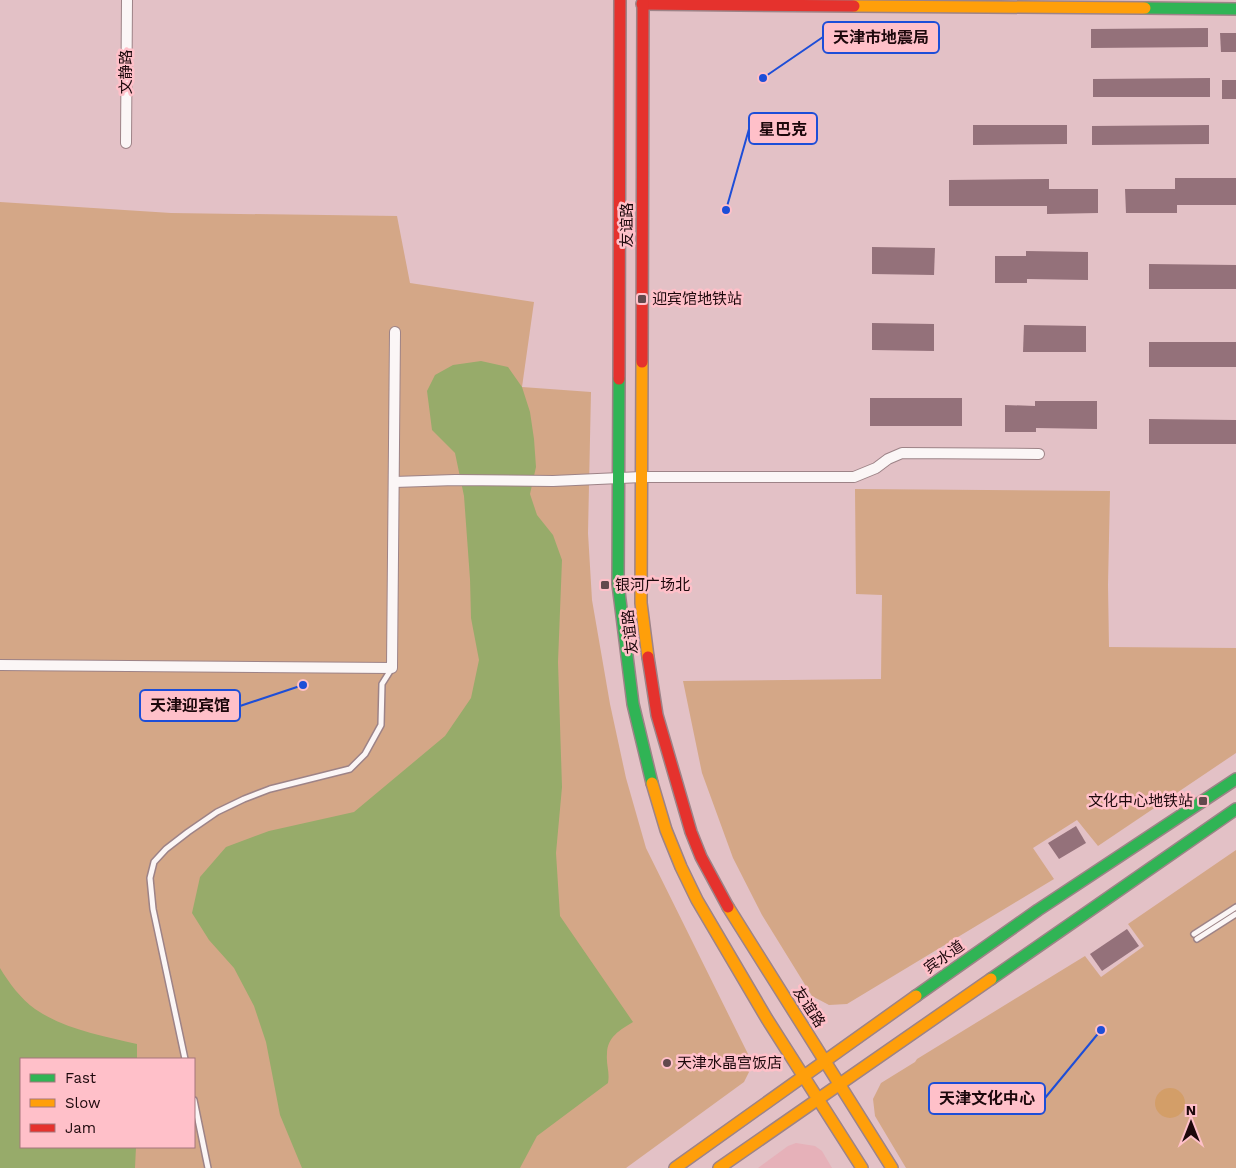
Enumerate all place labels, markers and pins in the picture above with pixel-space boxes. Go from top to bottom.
callout: 天津市地震局 [823,22,939,53]
callout: 星巴克 [749,113,817,144]
place label: 迎宾馆地铁站 [652,290,742,308]
marker: 迎宾馆地铁站 [636,293,648,305]
place label: 银河广场北 [615,576,690,594]
marker: 银河广场北 [599,579,611,591]
callout: 天津迎宾馆 [140,690,240,721]
place label: 文化中心地铁站 [1088,792,1193,810]
marker: 文化中心地铁站 [1197,795,1209,807]
place label: 天津水晶宫饭店 [677,1054,782,1072]
marker: 天津水晶宫饭店 [661,1057,673,1069]
callout: 天津文化中心 [929,1083,1045,1114]

